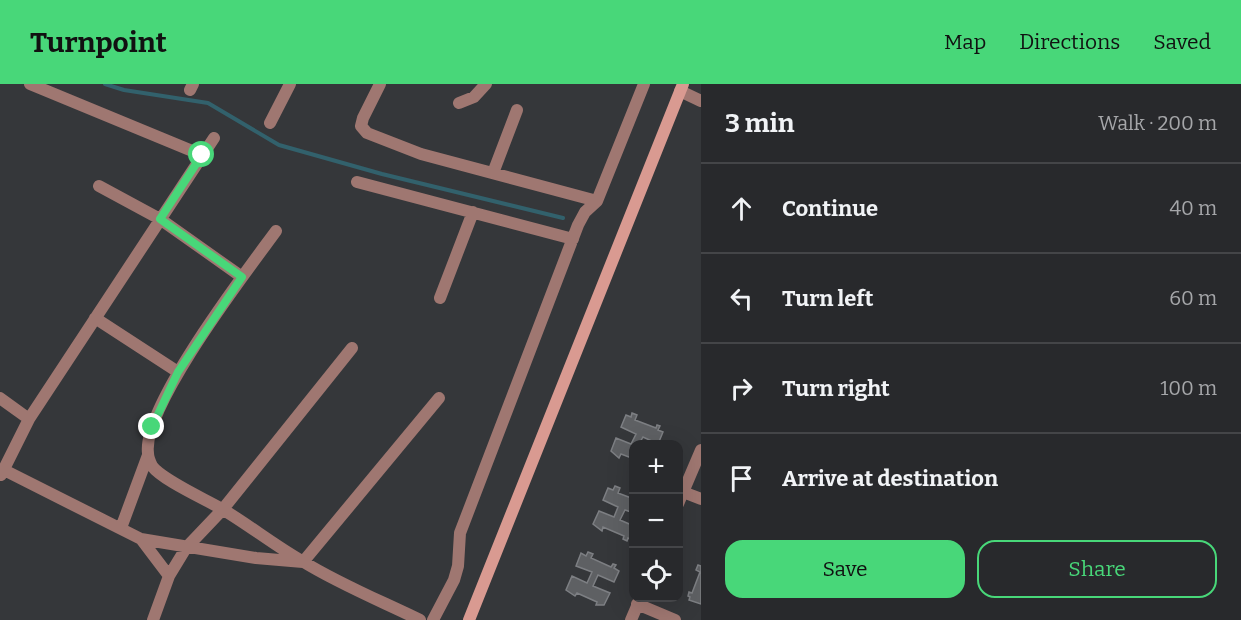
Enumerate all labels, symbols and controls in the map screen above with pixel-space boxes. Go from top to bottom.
text: Turnpoint [30,26,167,59]
text: Map [944,29,986,55]
text: Directions [1019,29,1120,55]
text: Saved [1153,29,1211,55]
text: 3 min [725,108,794,139]
text: Walk · 200 m [1098,111,1217,135]
route start [188,141,214,167]
icon: ahead [725,192,758,225]
text: Continue [782,195,878,222]
text: 40 m [1169,196,1217,220]
icon: left [725,282,758,315]
text: Turn left [782,285,874,312]
text: 60 m [1169,286,1217,310]
icon: right [725,372,758,405]
text: Turn right [782,375,890,402]
text: 100 m [1160,376,1217,400]
route end [138,413,164,439]
map controls [629,440,683,602]
button: + [629,440,683,494]
icon: arrive [725,462,758,495]
text: Arrive at destination [782,465,998,492]
button: − [629,494,683,548]
button: Save [725,540,965,598]
button: Share [977,540,1217,598]
button: locate [629,548,683,602]

